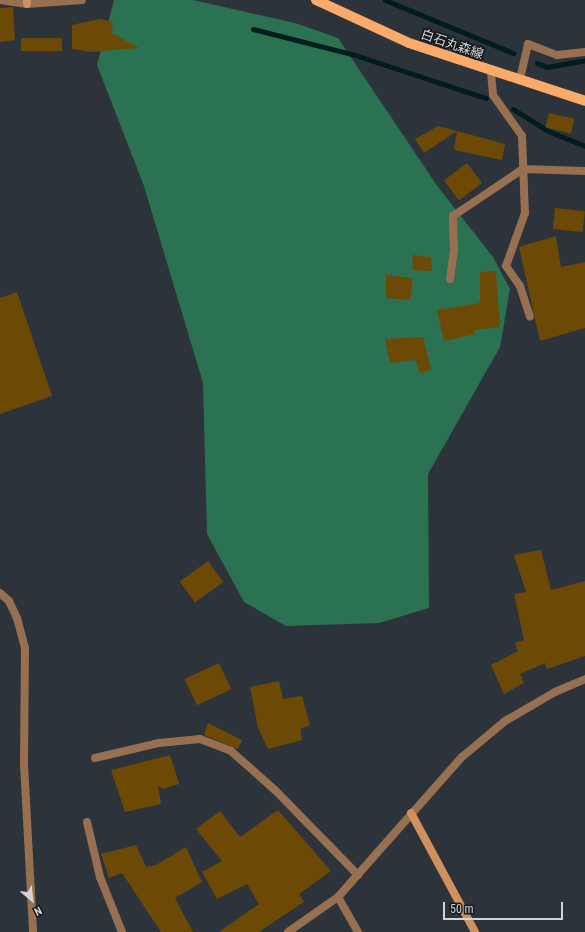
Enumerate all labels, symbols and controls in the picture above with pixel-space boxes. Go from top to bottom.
street label: 白石丸森線 [419,27,485,63]
north arrow [12,880,52,920]
scale bar [445,894,565,920]
text: 50 m [450,902,474,916]
text: N [32,904,44,918]

